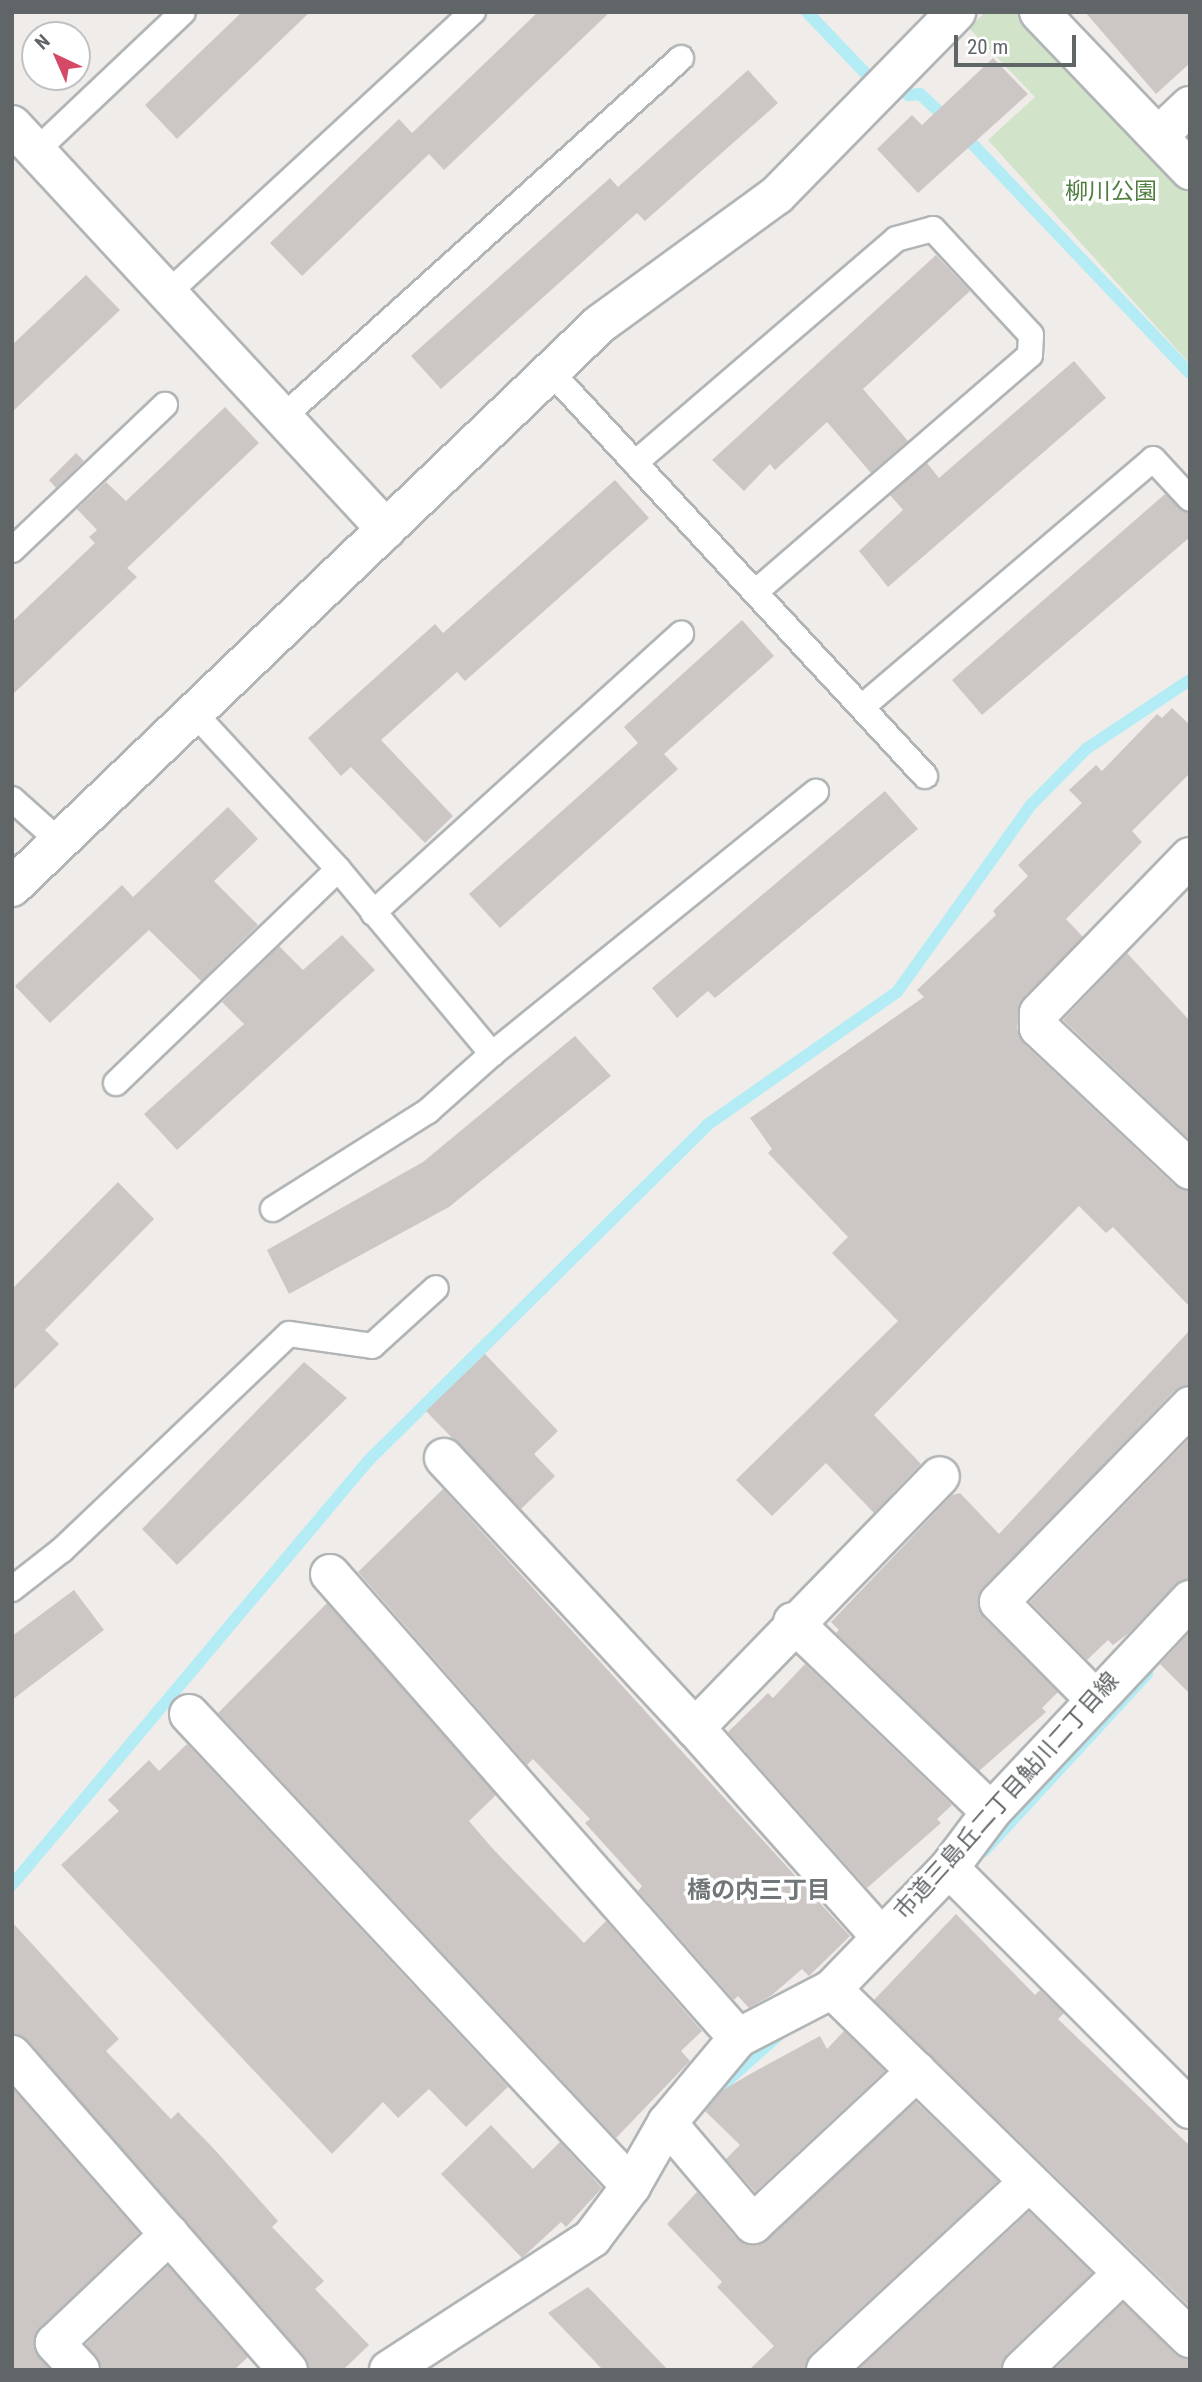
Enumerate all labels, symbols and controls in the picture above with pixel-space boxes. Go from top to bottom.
north arrow [21,21,91,91]
scale bar [957,21,1080,65]
text: N [30,30,55,54]
text: 20 m [967,35,1008,59]
park label: 柳川公園 [1065,178,1157,206]
street label: 市道三島丘二丁目鮎川二丁目線 [889,1667,1125,1925]
district label: 橋の内三丁目 [687,1877,831,1905]

